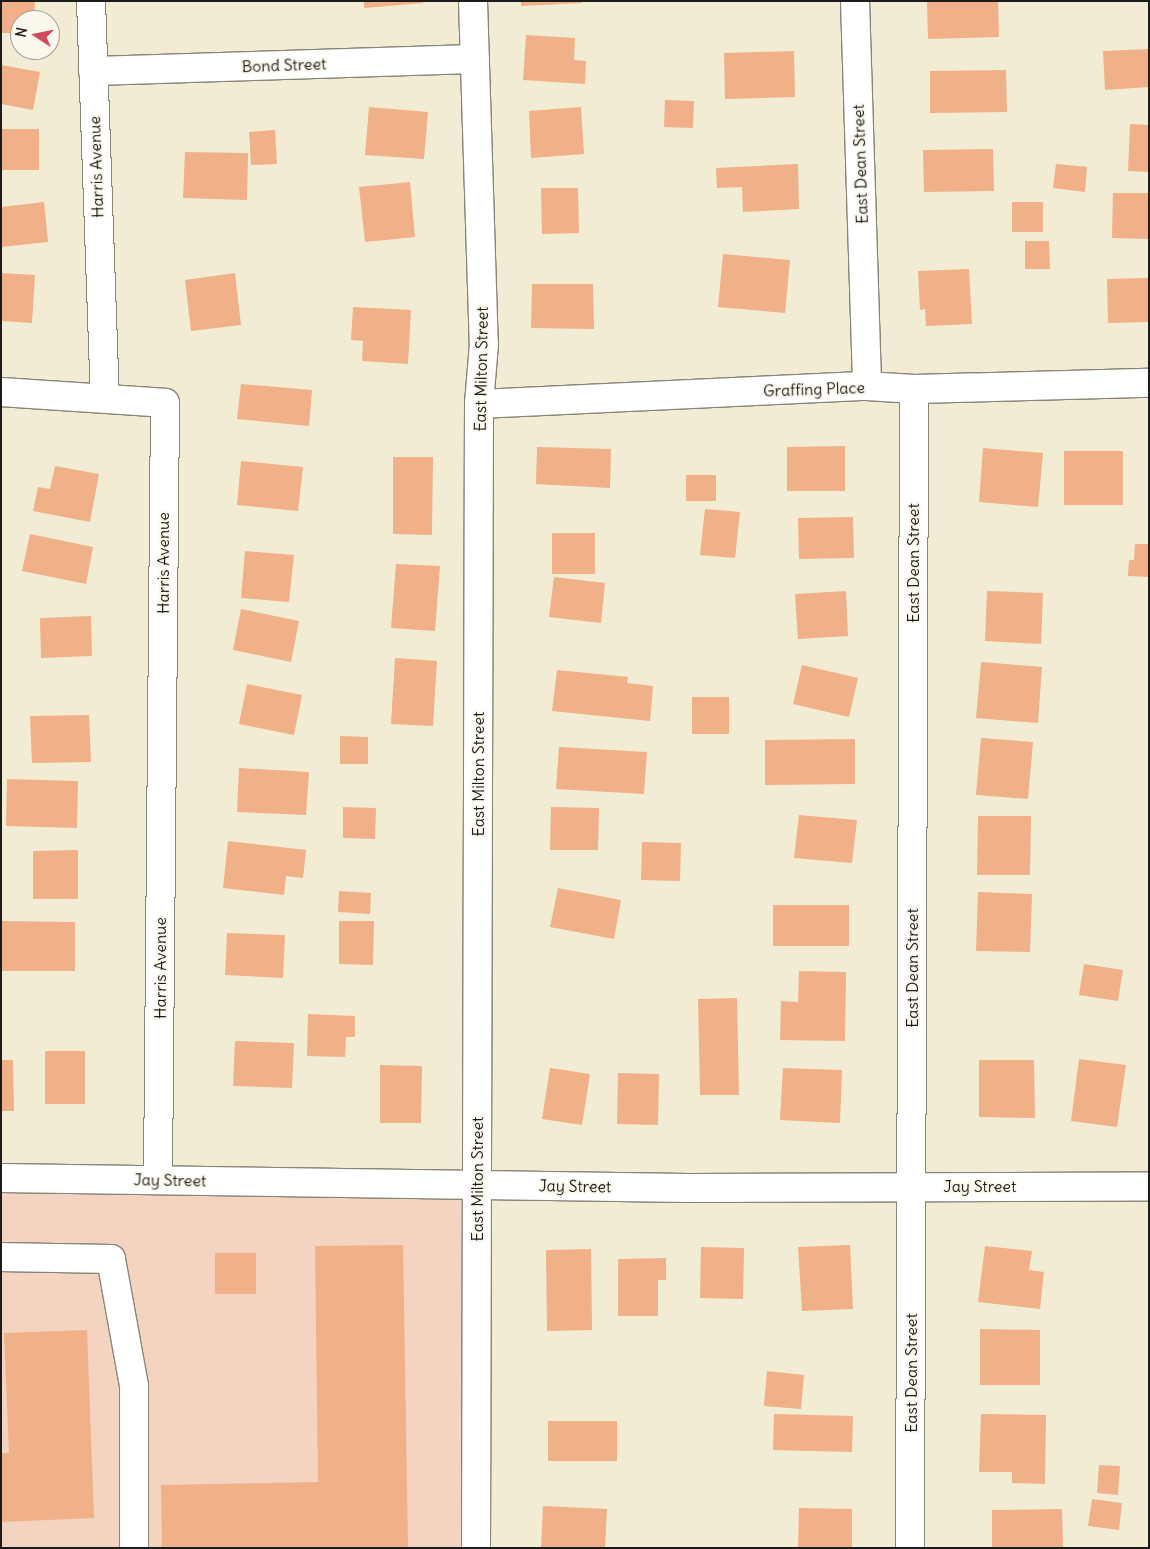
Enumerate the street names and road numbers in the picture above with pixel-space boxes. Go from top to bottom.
street label: Bond Street [241,54,327,76]
street label: East Dean Street [848,104,872,224]
street label: Harris Avenue [85,116,107,218]
street label: East Milton Street [470,306,492,432]
street label: Graffing Place [763,378,865,400]
street label: East Dean Street [903,503,923,623]
street label: Harris Avenue [153,512,173,614]
street label: East Milton Street [468,711,488,837]
street label: East Dean Street [902,908,922,1028]
street label: Harris Avenue [150,917,170,1019]
street label: East Milton Street [467,1116,487,1242]
street label: Jay Street [133,1170,207,1190]
street label: Jay Street [538,1176,612,1196]
street label: Jay Street [944,1176,1016,1196]
street label: East Dean Street [901,1313,921,1433]

